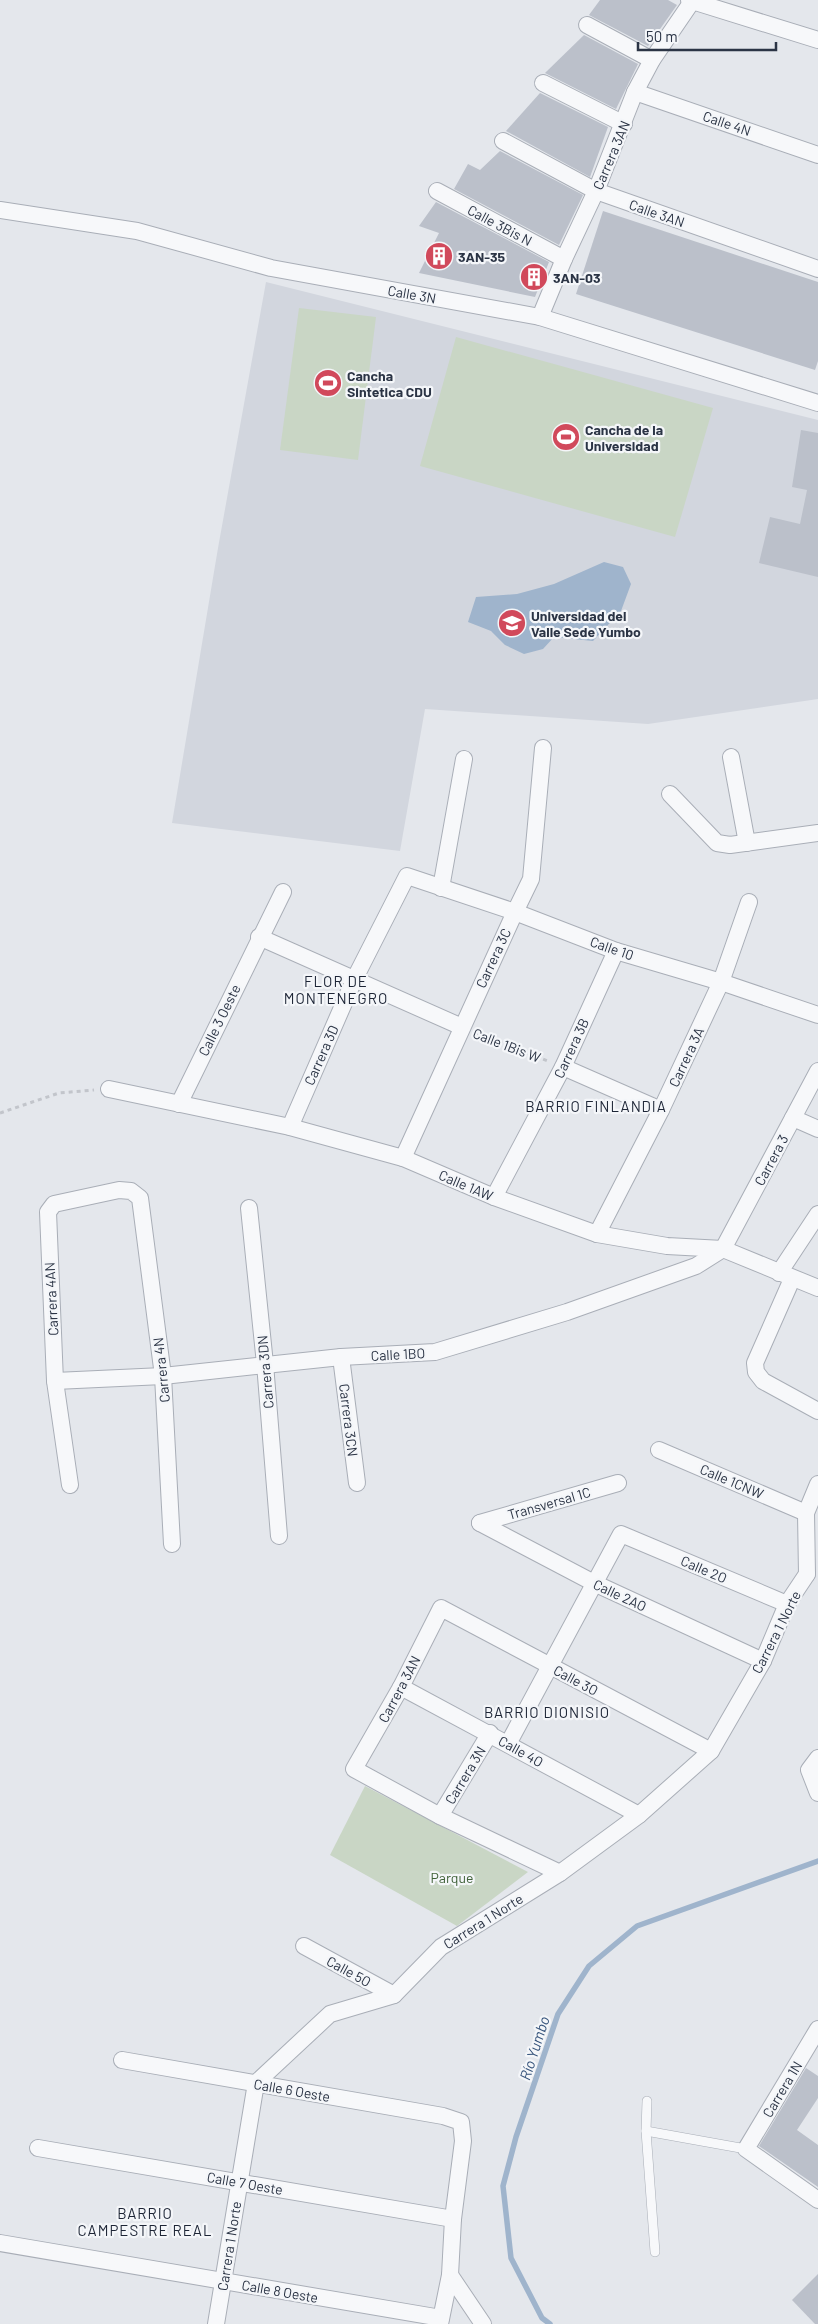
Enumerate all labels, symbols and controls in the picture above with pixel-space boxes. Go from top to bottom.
scale bar [638,20,776,52]
text: 50 m [646,27,678,45]
street label: Calle 4N [701,107,753,139]
street label: Carrera 3AN [589,118,633,192]
street label: Calle 3AN [627,196,687,230]
street label: Calle 3Bis N [465,201,535,249]
building icon: 3AN-35 [424,241,454,271]
place label: 3AN-35 [458,248,506,265]
building icon: 3AN-03 [519,262,549,292]
place label: 3AN-03 [553,269,601,286]
street label: Calle 3N [386,281,438,307]
place label: Cancha Sintetica CDU [347,367,432,400]
sports icon: Cancha Sintetica CDU [313,368,343,398]
place label: Cancha de la Universidad [585,421,663,454]
sports icon: Cancha de la Universidad [551,422,581,452]
place label: Universidad del Valle Sede Yumbo [531,607,641,640]
school or university icon: Universidad del Valle Sede Yumbo [497,608,527,638]
street label: Carrera 3C [472,925,514,991]
street label: Calle 10 [588,933,636,963]
district label: FLOR DE MONTENEGRO [284,972,388,1007]
street label: Calle 3 Oeste [194,982,244,1058]
street label: Carrera 3B [550,1015,592,1081]
street label: Carrera 3D [300,1022,342,1088]
street label: Calle 1Bis W [471,1024,543,1066]
street label: Carrera 3A [665,1024,707,1090]
district label: BARRIO FINLANDIA [525,1097,667,1115]
street label: Carrera 3 [750,1132,792,1188]
street label: Calle 1AW [436,1166,496,1204]
street label: Carrera 4AN [41,1262,61,1336]
street label: Carrera 3DN [253,1335,277,1409]
street label: Carrera 4N [149,1337,173,1403]
street label: Calle 1BO [370,1344,426,1364]
street label: Carrera 3CN [336,1383,362,1457]
street label: Calle 1CNW [698,1460,766,1502]
street label: Transversal 1C [506,1483,592,1523]
street label: Calle 2O [678,1552,730,1586]
street label: Calle 2AO [591,1575,649,1615]
street label: Carrera 1 Norte [748,1588,804,1676]
street label: Carrera 3AN [374,1653,424,1725]
street label: Calle 3O [551,1661,601,1699]
district label: BARRIO DIONISIO [484,1703,610,1721]
street label: Calle 4O [496,1732,546,1770]
street label: Carrera 3N [441,1743,489,1807]
park label: Parque [430,1869,474,1886]
street label: Carrera 1 Norte [440,1890,526,1952]
street label: Calle 5O [324,1952,374,1990]
water label: Río Yumbo [515,2014,553,2082]
street label: Carrera 1N [759,2058,805,2120]
street label: Calle 6 Oeste [252,2075,332,2105]
street label: Calle 7 Oeste [206,2168,284,2198]
street label: Carrera 1 Norte [214,2200,244,2292]
district label: BARRIO CAMPESTRE REAL [78,2204,213,2239]
street label: Calle 8 Oeste [240,2276,320,2306]

